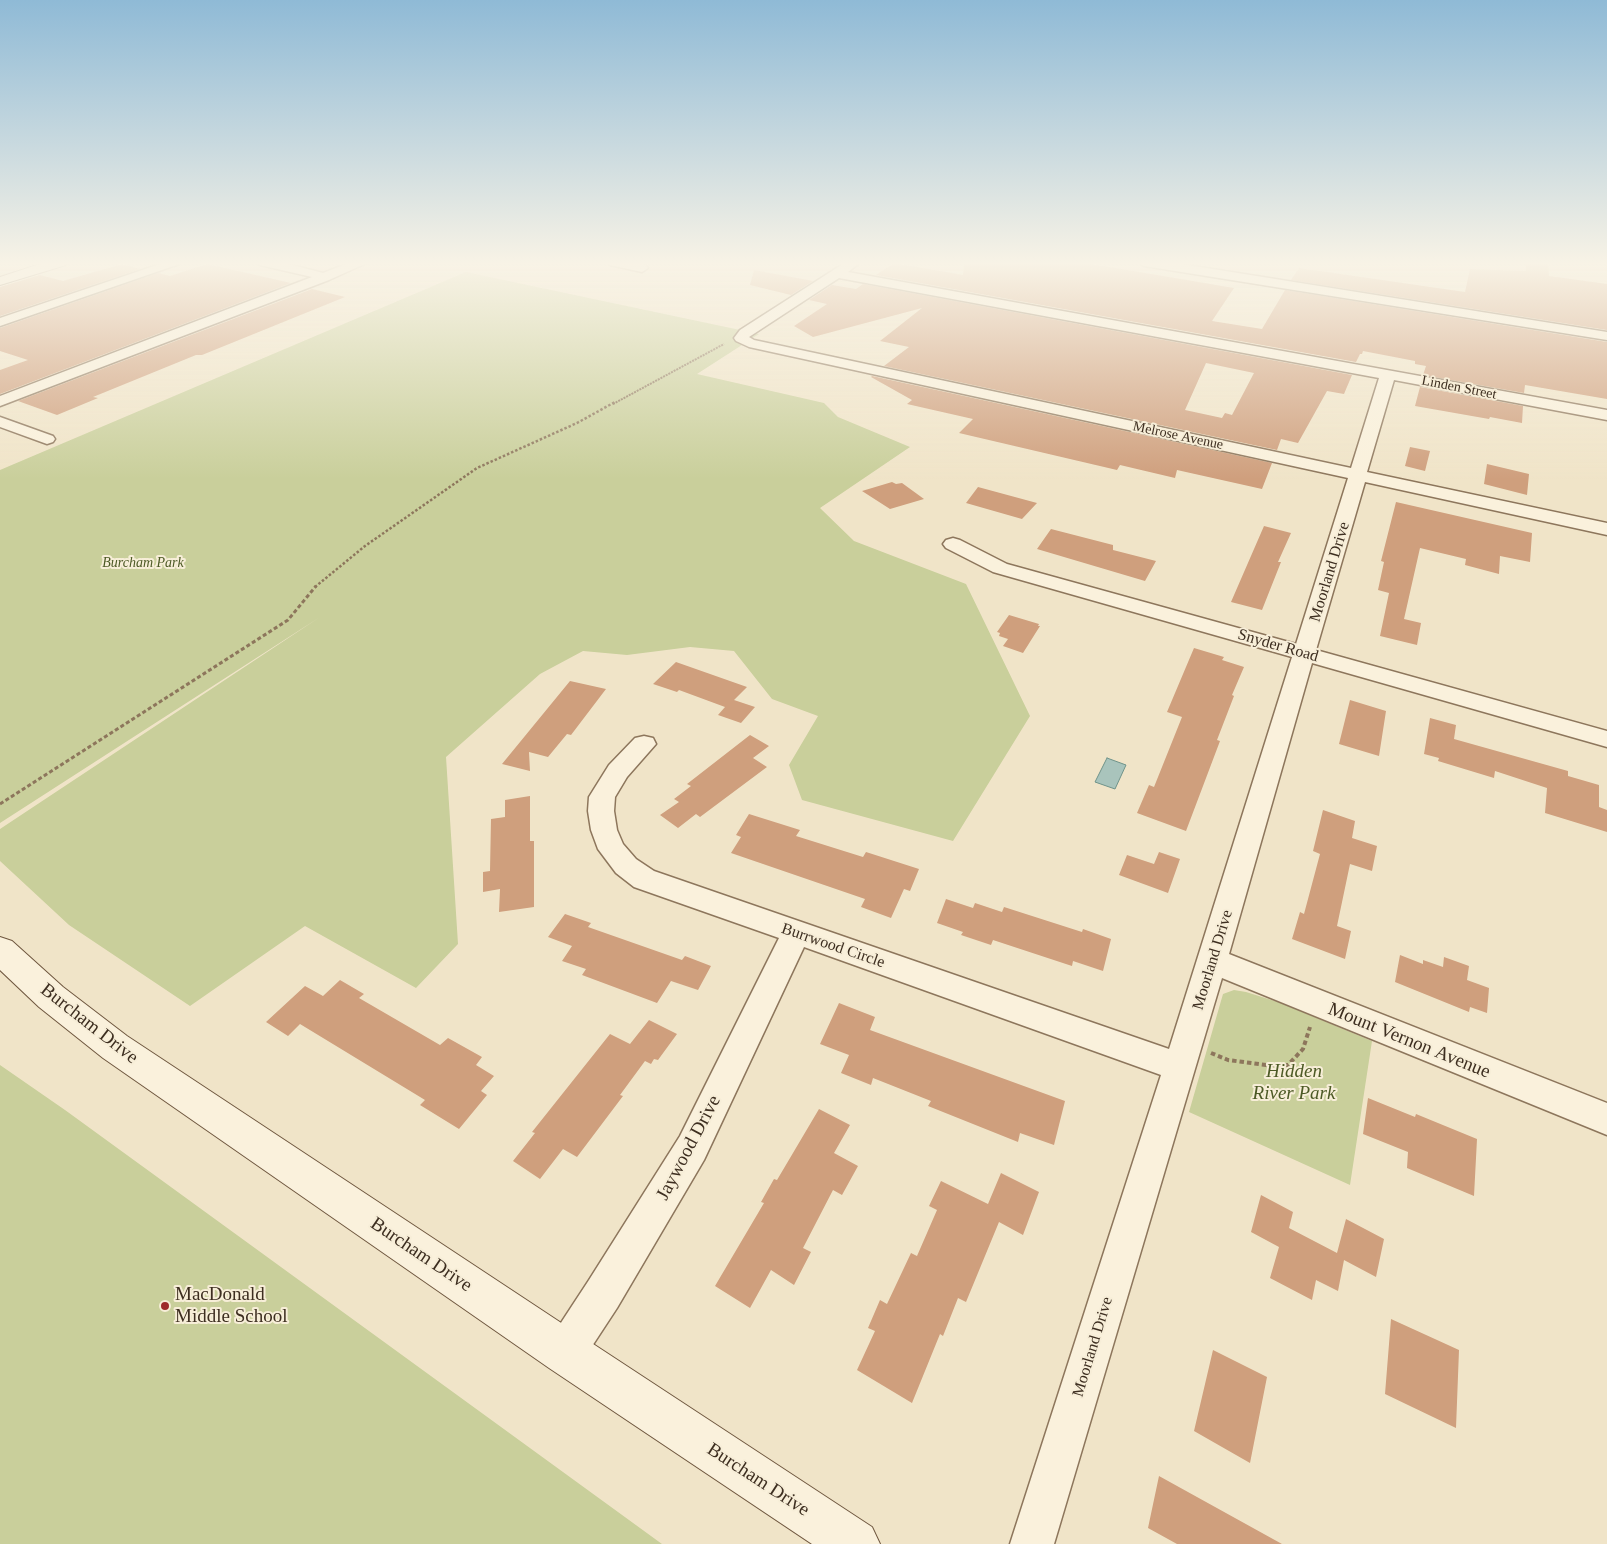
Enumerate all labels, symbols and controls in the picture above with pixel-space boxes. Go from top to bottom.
street label: Linden Street [1420,373,1498,403]
street label: Melrose Avenue [1131,418,1225,454]
street label: Moorland Drive [1306,520,1354,624]
park label: Burcham Park [102,555,184,571]
street label: Snyder Road [1235,625,1321,667]
street label: Moorland Drive [1189,908,1237,1012]
street label: Burrwood Circle [779,919,887,973]
street label: Burcham Drive [36,979,142,1069]
street label: Mount Vernon Avenue [1325,998,1493,1084]
park label: Hidden River Park [1253,1061,1335,1105]
street label: Jaywood Drive [652,1092,726,1204]
street label: Burcham Drive [366,1213,476,1297]
place label: MacDonald Middle School [175,1284,287,1328]
street label: Moorland Drive [1069,1295,1117,1399]
marker: MacDonald Middle School [159,1300,171,1312]
street label: Burcham Drive [702,1438,814,1522]

